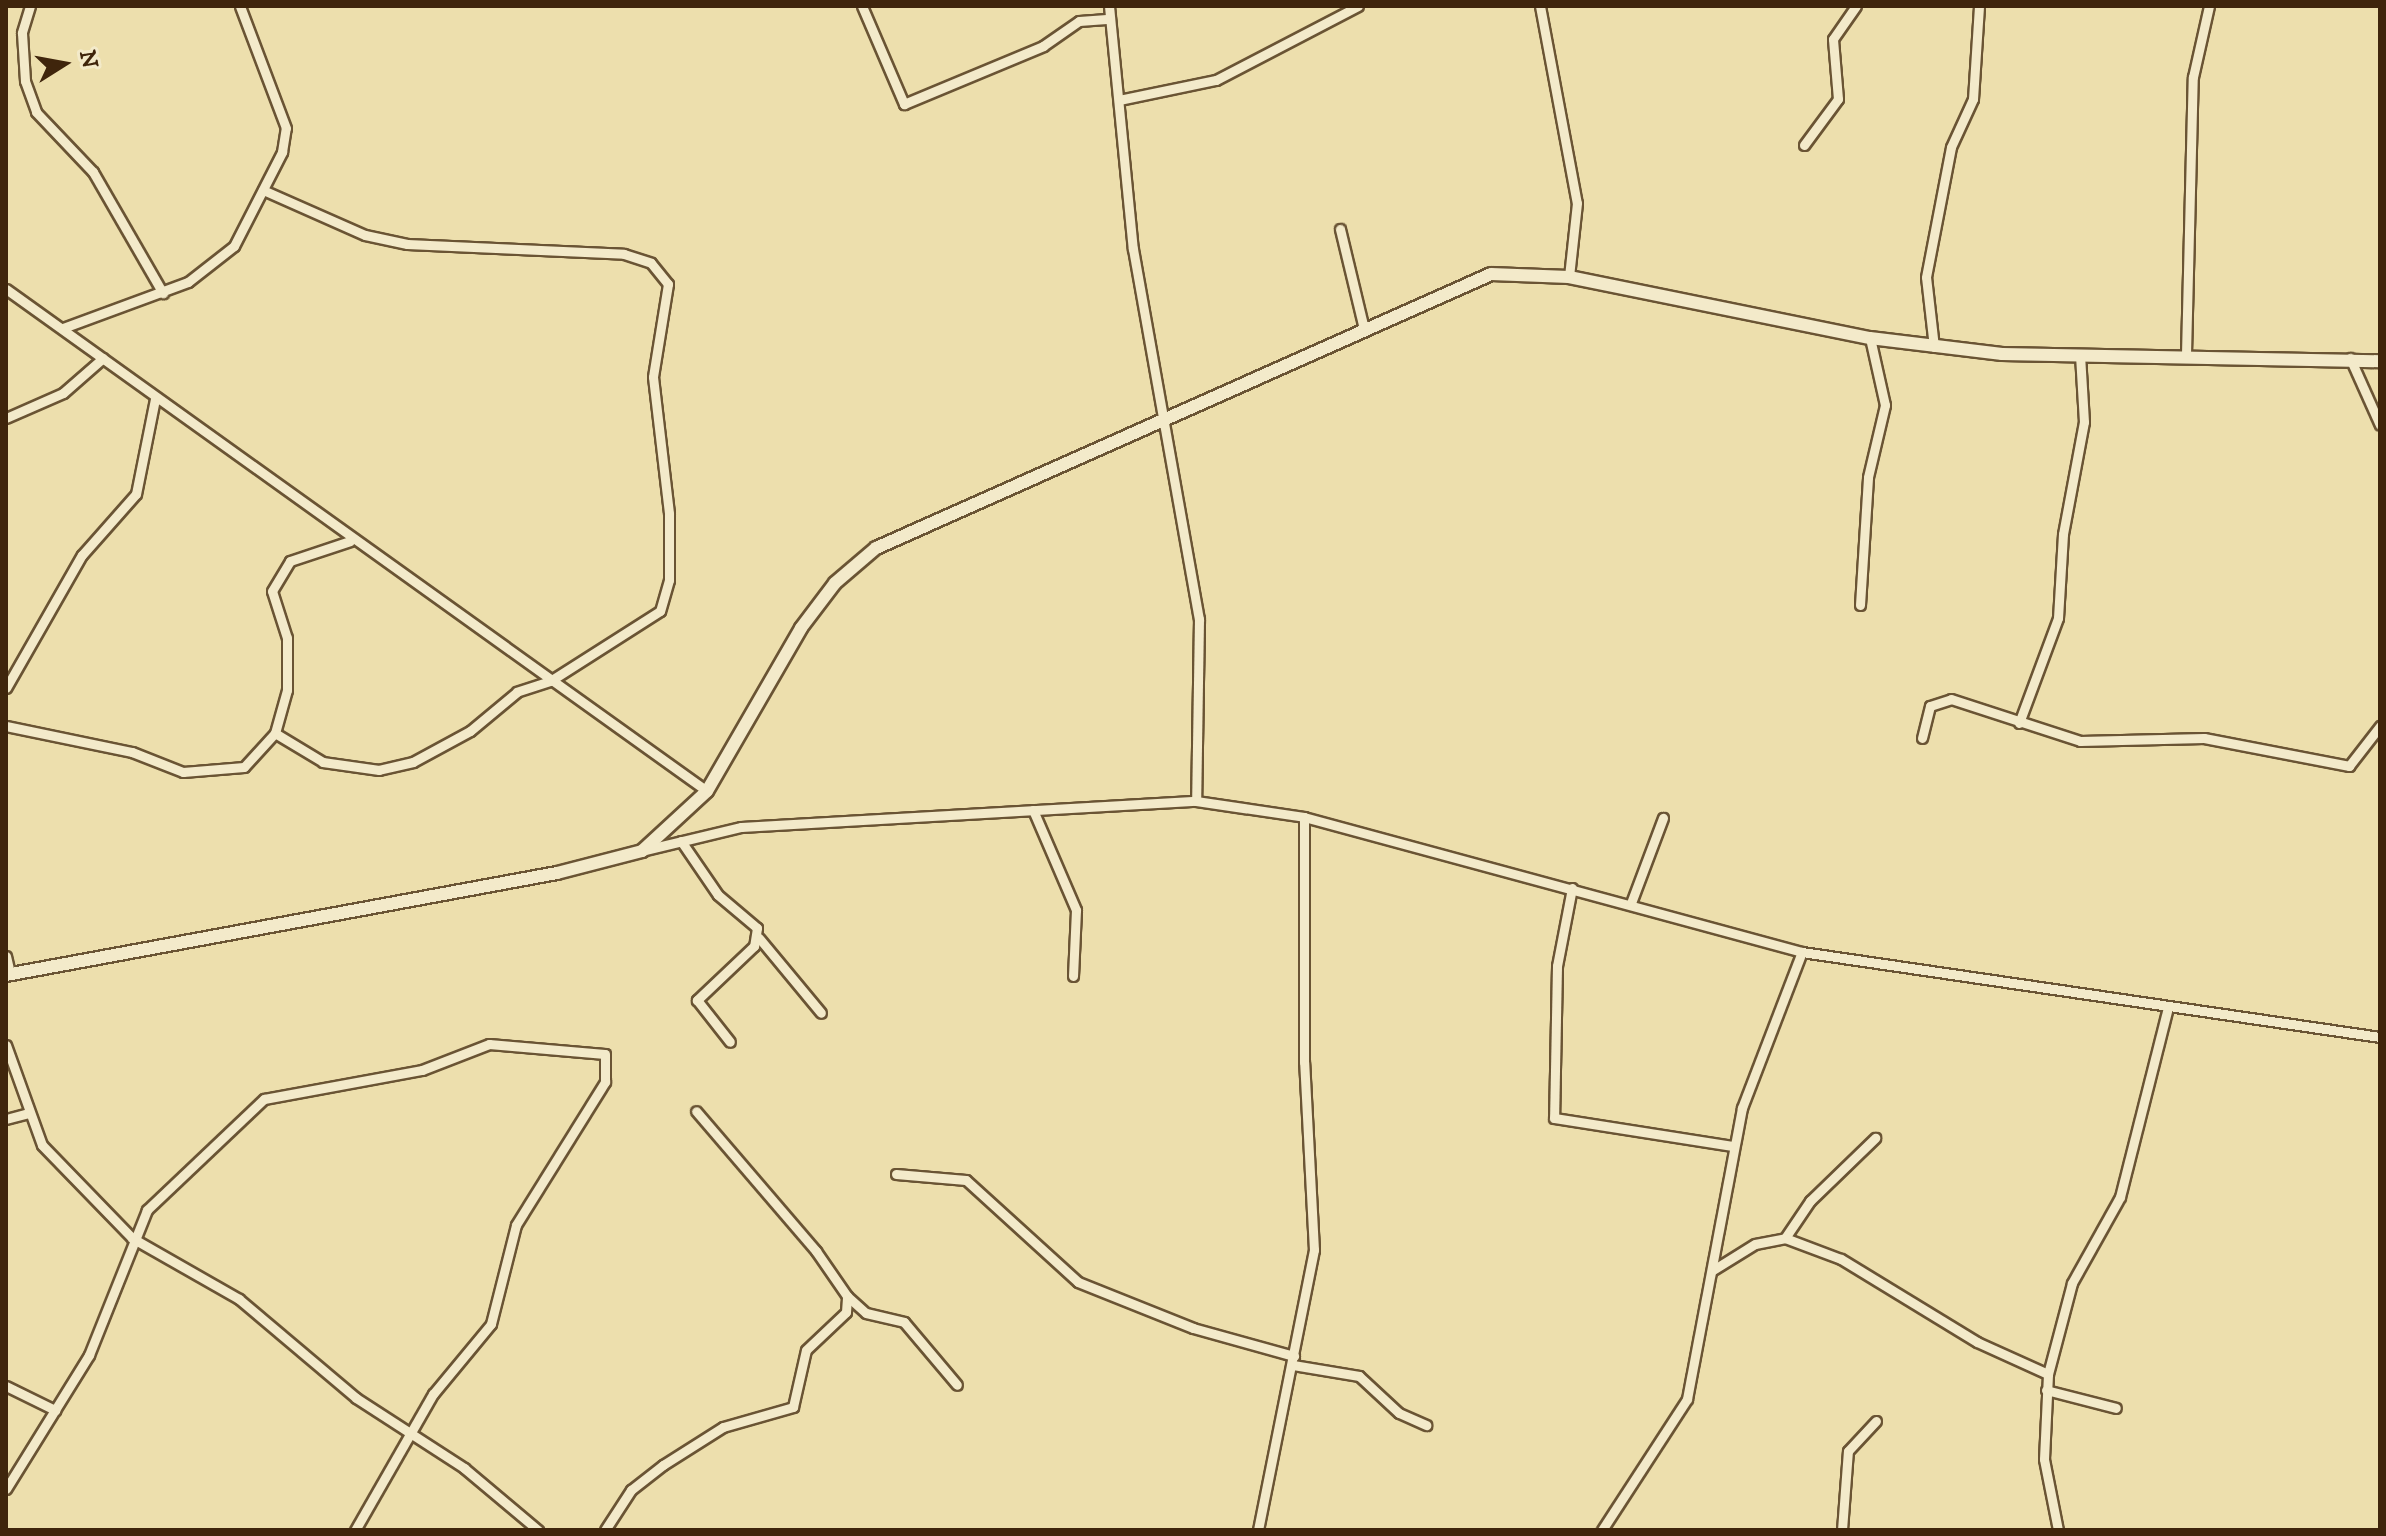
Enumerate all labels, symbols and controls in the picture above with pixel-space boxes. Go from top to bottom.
north arrow [24,24,104,104]
text: N [73,48,103,71]

